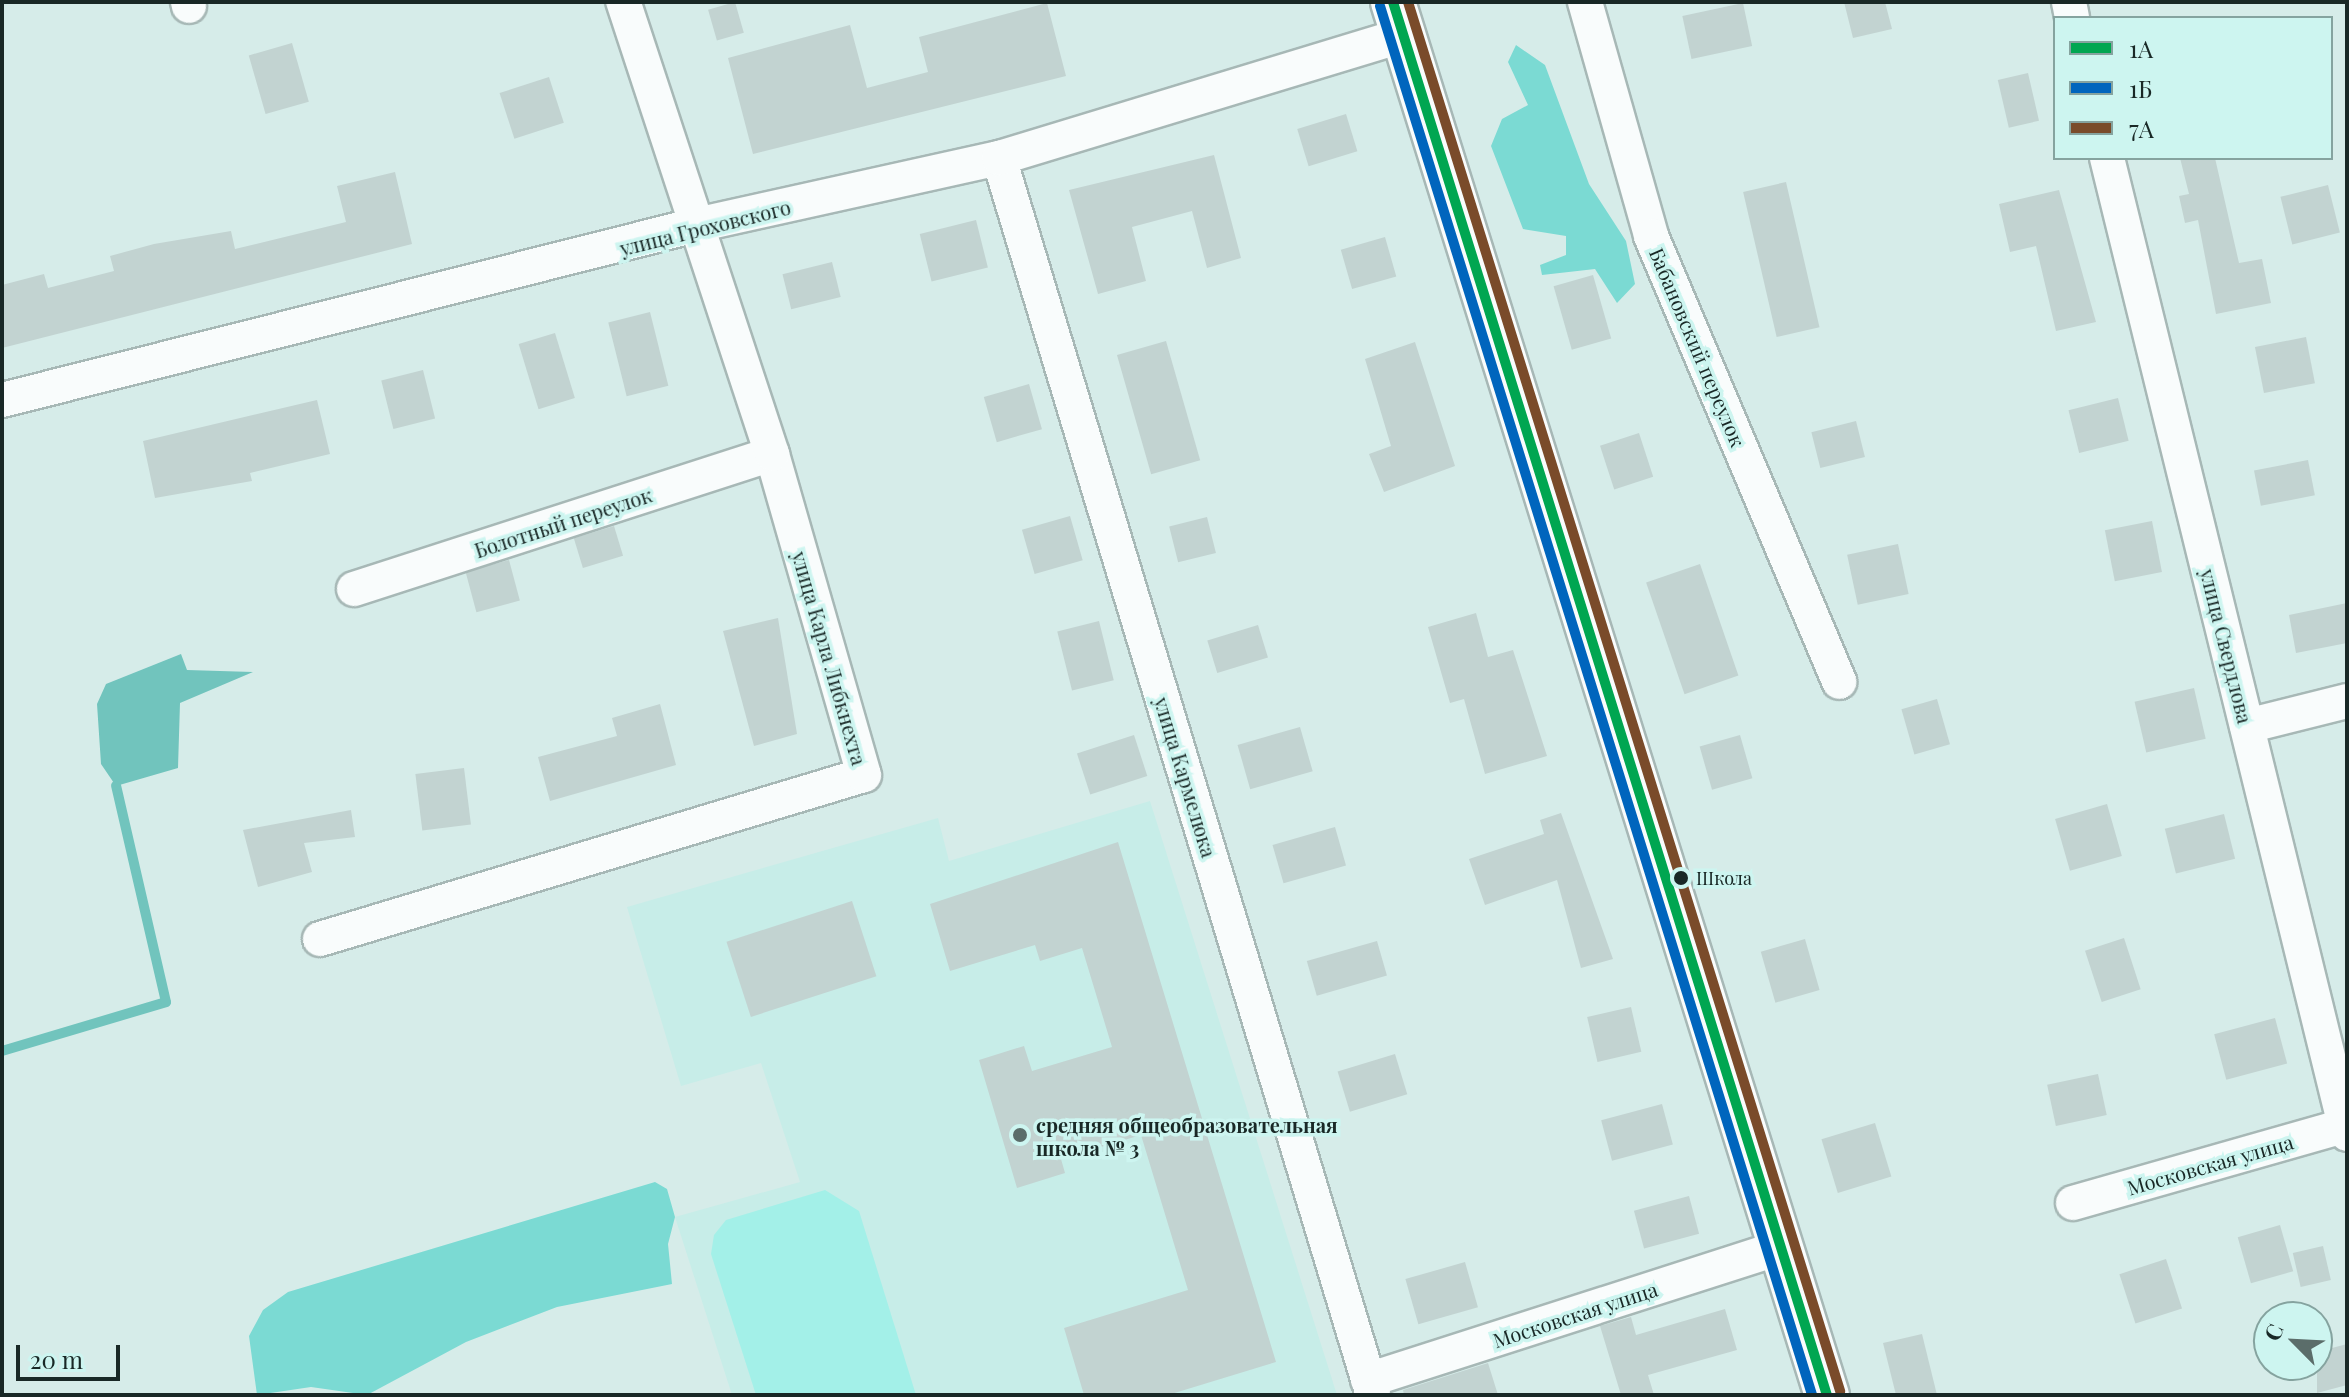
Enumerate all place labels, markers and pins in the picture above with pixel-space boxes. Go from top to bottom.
place label: Школа [1696,867,1752,889]
marker: Школа [1673,870,1689,886]
place label: средняя общеобразовательная школа № 3 [1036,1112,1338,1159]
marker: средняя общеобразовательная школа № 3 [1011,1126,1029,1144]

